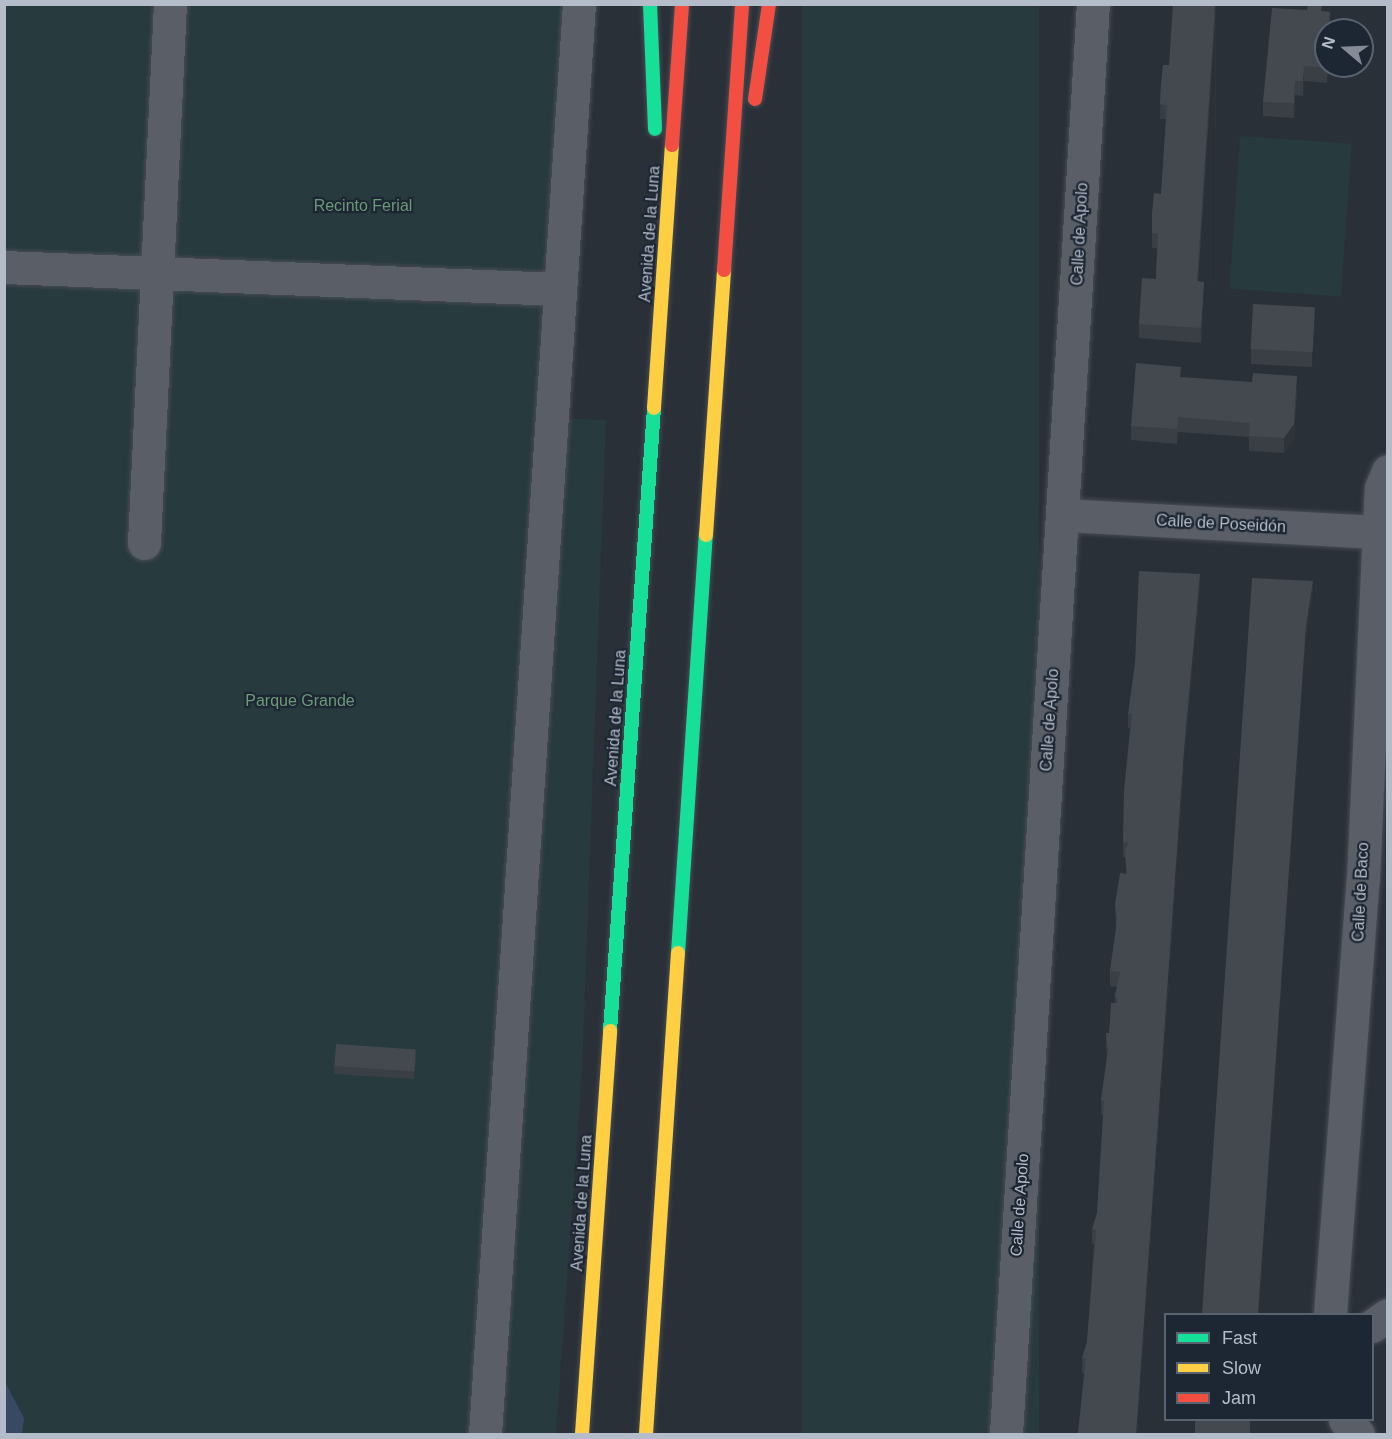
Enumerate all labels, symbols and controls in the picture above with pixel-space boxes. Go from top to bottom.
north arrow [1314,18,1374,78]
text: N [1318,34,1338,51]
street label: Avenida de la Luna [636,165,664,303]
street label: Calle de Apolo [1068,182,1092,286]
park label: Recinto Ferial [314,196,412,216]
street label: Calle de Poseidón [1156,511,1286,537]
street label: Avenida de la Luna [602,649,630,787]
street label: Calle de Apolo [1037,667,1063,773]
park label: Parque Grande [245,691,355,711]
street label: Calle de Baco [1349,842,1373,942]
street label: Avenida de la Luna [568,1134,596,1272]
street label: Calle de Apolo [1007,1152,1033,1258]
legend [1164,1313,1374,1421]
text: Fast [1222,1328,1257,1348]
text: Slow [1222,1358,1261,1378]
text: Jam [1222,1388,1256,1408]

